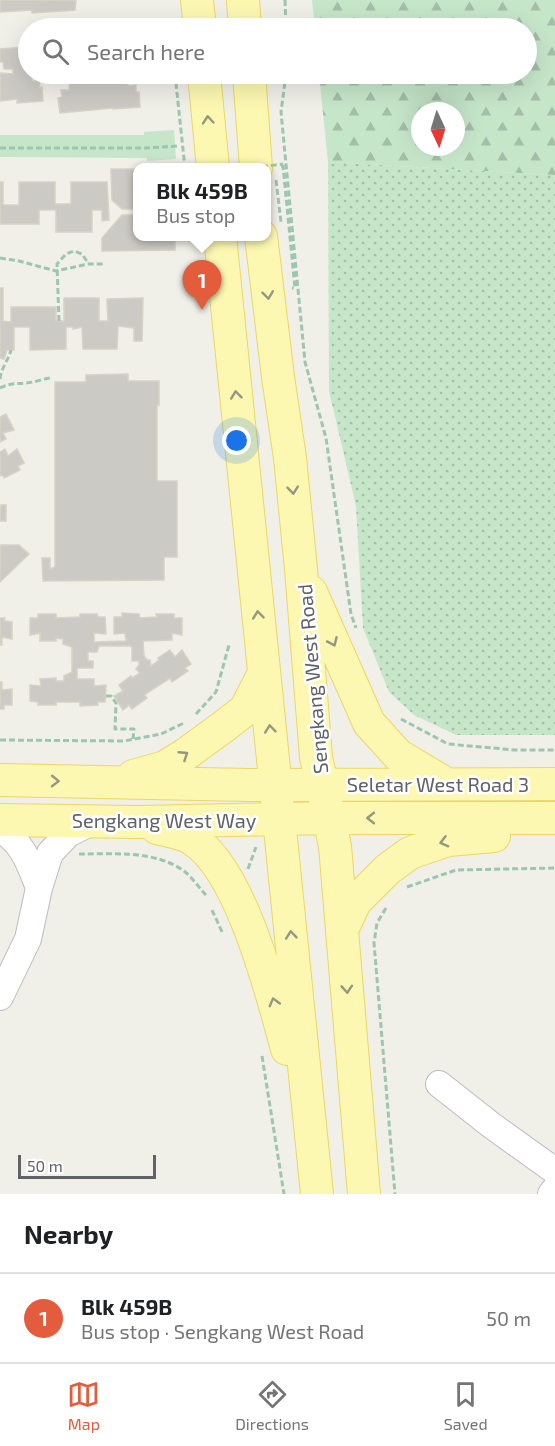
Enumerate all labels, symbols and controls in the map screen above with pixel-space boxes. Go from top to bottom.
search box [18,18,537,84]
icon: search [39,35,72,68]
text: Search here [87,38,205,64]
north arrow [411,102,465,156]
one-way arrow [202,116,215,125]
popup [133,163,271,241]
text: Blk 459B [156,177,248,203]
text: Bus stop [156,203,235,227]
pin: 1 [182,260,222,310]
one-way arrow [261,290,274,299]
one-way arrow [230,391,243,400]
your location [222,426,251,455]
one-way arrow [286,485,299,494]
street label: Sengkang West Road [292,583,332,775]
one-way arrow [252,610,265,619]
one-way arrow [326,636,338,647]
one-way arrow [264,724,277,733]
one-way arrow [177,752,188,763]
street label: Seletar West Road 3 [347,772,529,796]
one-way arrow [50,775,59,787]
street label: Sengkang West Way [72,808,257,832]
one-way arrow [366,812,375,824]
one-way arrow [439,835,449,848]
one-way arrow [285,931,298,940]
one-way arrow [340,984,353,993]
one-way arrow [269,997,282,1007]
scale bar [18,1152,156,1180]
text: 50 m [27,1156,63,1175]
text: Nearby [24,1218,113,1249]
text: Blk 459B [81,1293,172,1319]
text: 1 [39,1306,48,1330]
text: 50 m [486,1306,531,1330]
text: Bus stop · Sengkang West Road [81,1319,364,1343]
tab: Map [67,1378,100,1433]
tab: Directions [235,1378,309,1433]
tab: Saved [444,1378,488,1433]

